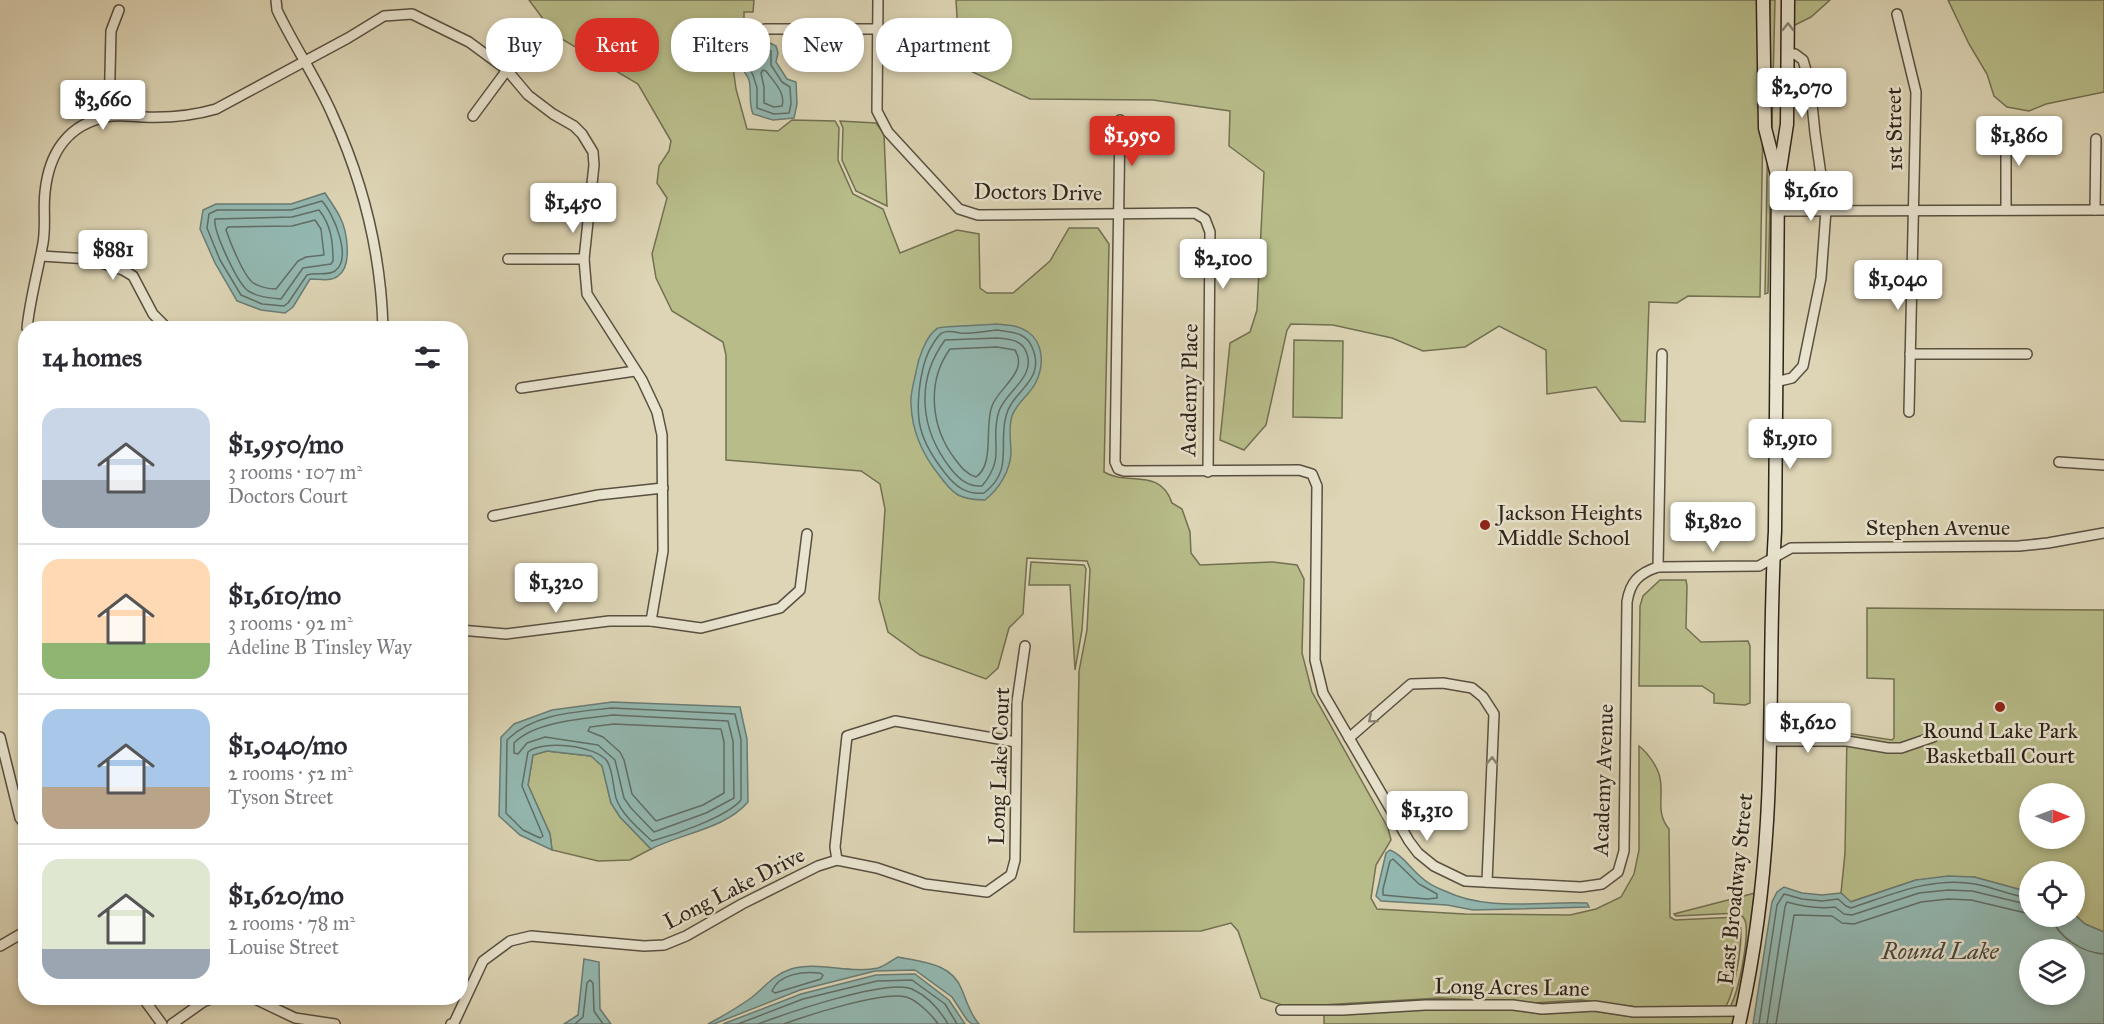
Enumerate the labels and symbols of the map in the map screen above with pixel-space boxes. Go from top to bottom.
one-way arrow [1781,22,1794,31]
pin: $2,070 [1753,68,1851,119]
pin: $3,660 [54,80,152,131]
street label: 1st Street [1880,87,1908,171]
pin: $1,950 [1083,116,1181,167]
pin: $1,860 [1970,116,2068,167]
pin: $1,610 [1762,171,1860,222]
street label: Doctors Drive [973,177,1103,207]
pin: $1,450 [524,183,622,234]
pin: $881 [77,230,149,281]
pin: $2,100 [1174,239,1272,290]
pin: $1,040 [1849,260,1947,311]
street label: Academy Place [1174,323,1204,458]
pin: $1,910 [1741,419,1839,470]
place label: Jackson Heights Middle School [1495,499,1642,551]
pin: $1,820 [1664,502,1762,553]
street label: Stephen Avenue [1866,514,2010,541]
marker: Jackson Heights Middle School [1478,518,1492,532]
pin: $1,320 [507,563,605,614]
street label: Long Lake Court [983,686,1015,845]
marker: Round Lake Park Basketball Court [1993,700,2007,714]
street label: Academy Avenue [1587,703,1619,858]
pin: $1,620 [1759,703,1857,754]
one-way arrow [1368,712,1379,723]
place label: Round Lake Park Basketball Court [1922,717,2078,769]
one-way arrow [1485,756,1498,765]
north arrow [2019,783,2085,849]
pin: $1,310 [1378,791,1476,842]
street label: East Broadway Street [1711,792,1759,986]
street label: Long Lake Drive [659,841,809,935]
water label: Round Lake [1881,936,2000,966]
street label: Long Acres Lane [1434,972,1590,1002]

